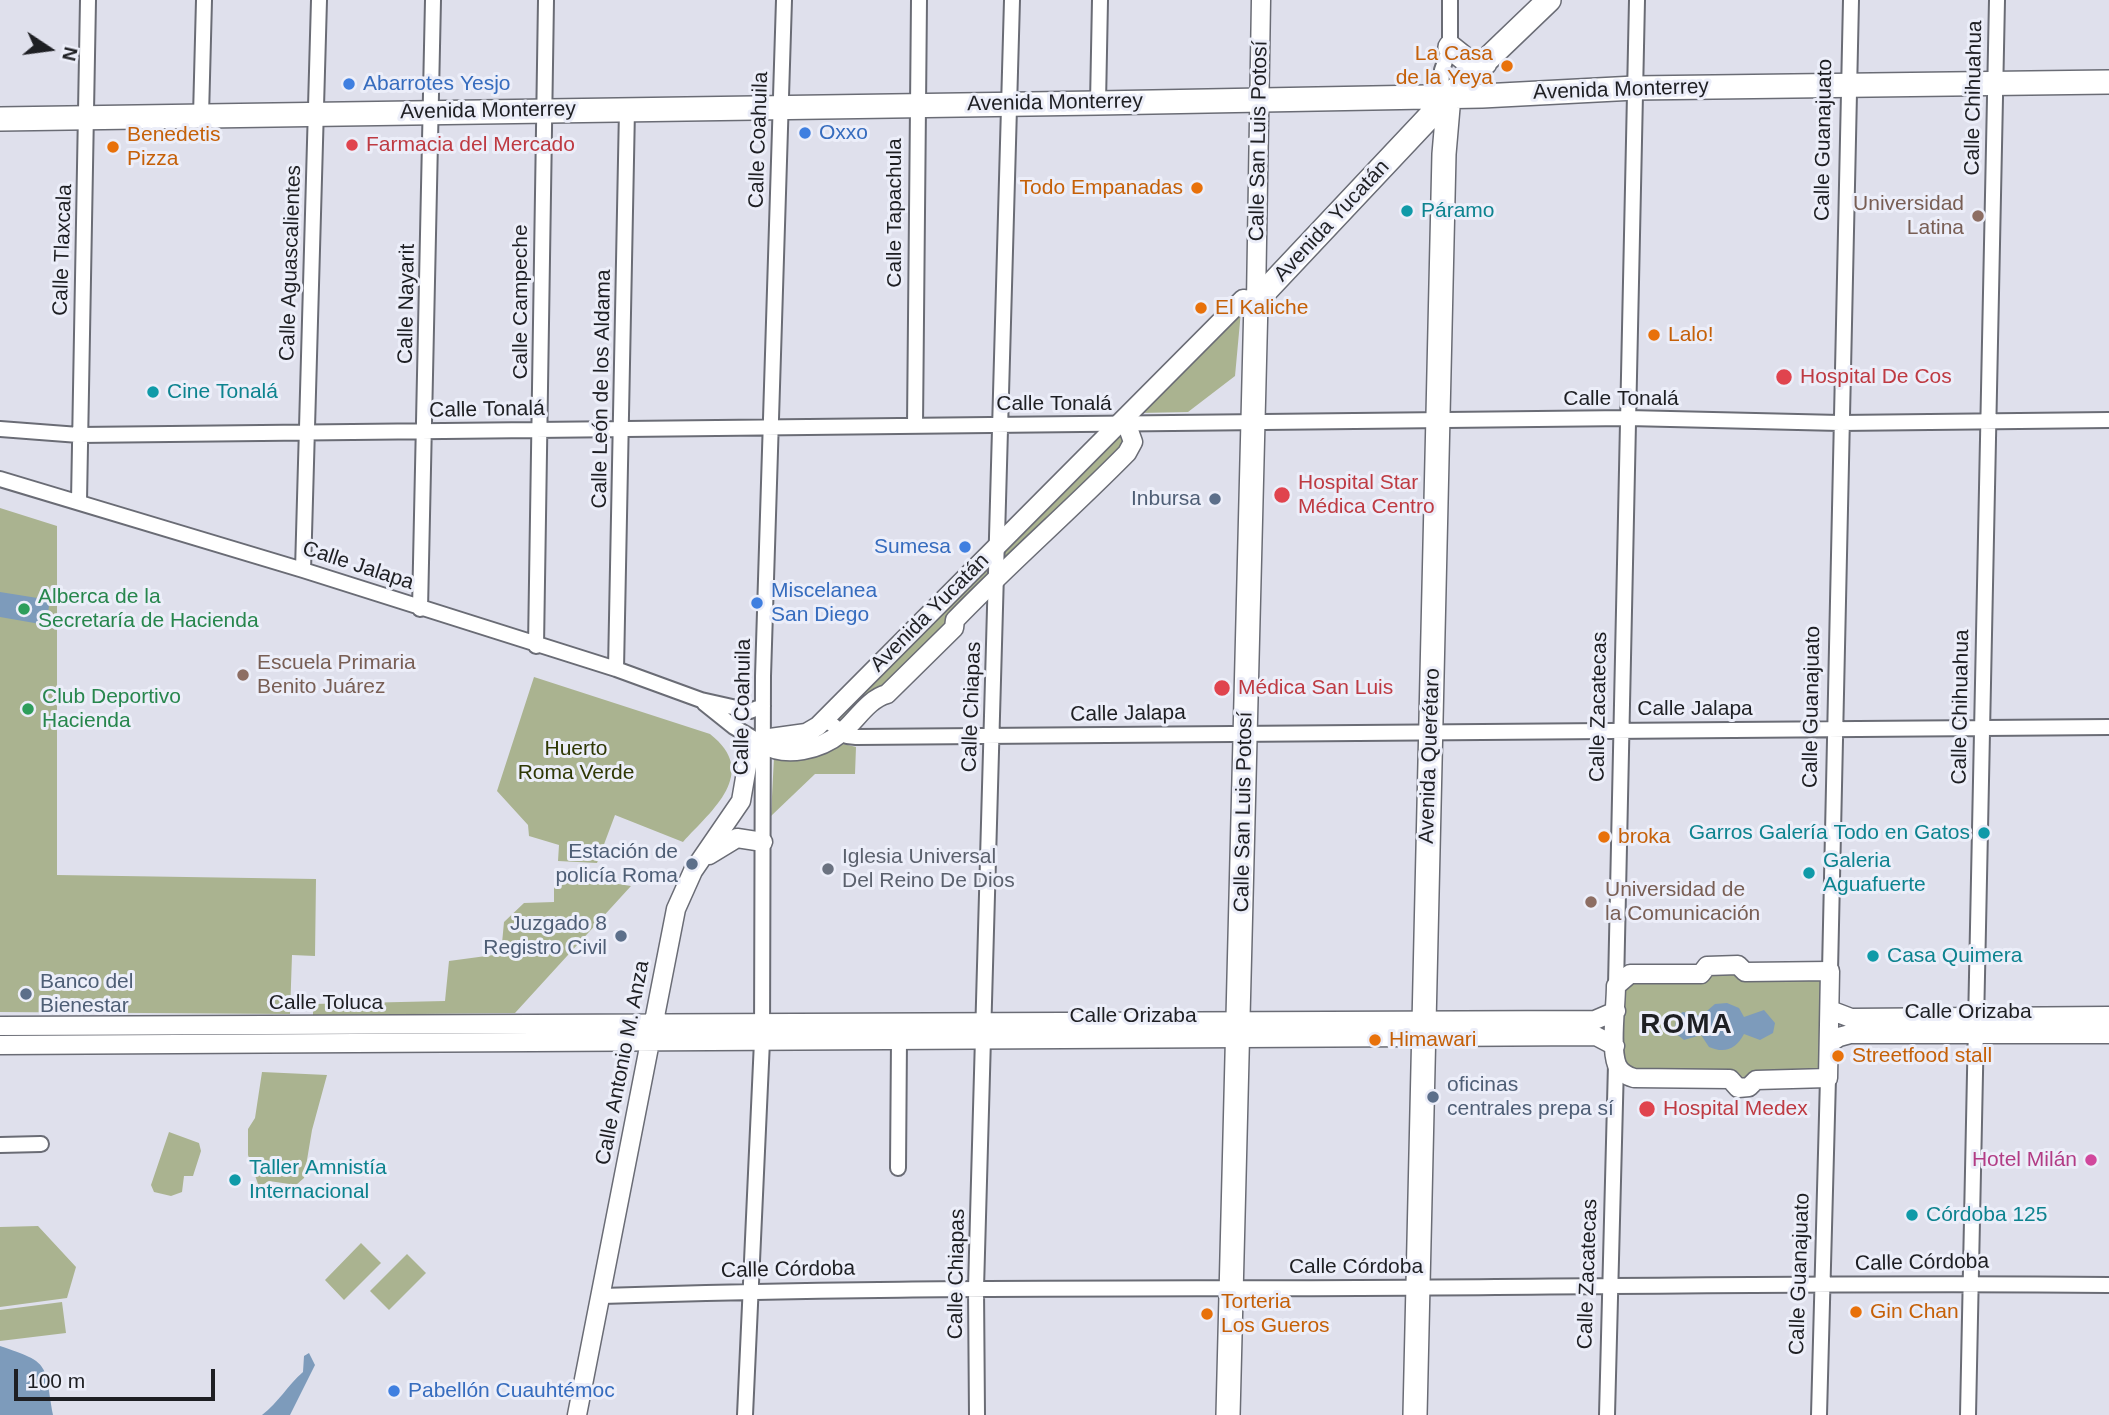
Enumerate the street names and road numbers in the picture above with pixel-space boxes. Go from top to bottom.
street label: Calle Chihuahua [1960,20,1988,176]
street label: Calle San Luis Potosí [1245,40,1273,242]
street label: Calle Guanajuato [1810,59,1838,221]
street label: Calle Coahuila [744,71,774,209]
street label: Avenida Monterrey [1533,74,1709,106]
street label: Avenida Monterrey [967,89,1143,117]
street label: Avenida Monterrey [400,97,576,125]
street label: Calle Tapachula [882,138,908,288]
street label: Avenida Yucatán [1269,155,1395,287]
street label: Calle Aguascalientes [275,165,307,361]
street label: Calle Tlaxcala [48,184,78,316]
street label: Calle Campeche [508,224,534,380]
street label: Calle Nayarit [393,244,421,364]
street label: Calle León de los Aldama [587,269,617,509]
street label: Calle Tonalá [1563,386,1679,412]
street label: Calle Tonalá [996,391,1112,417]
street label: Calle Tonalá [429,396,545,424]
street label: Calle Jalapa [299,536,417,596]
street label: Avenida Yucatán [865,548,995,678]
street label: Calle Guanajuato [1798,626,1826,788]
street label: Calle Chihuahua [1947,629,1975,785]
street label: Calle Zacatecas [1585,632,1613,782]
street label: Calle Coahuila [729,638,757,776]
street label: Calle Chiapas [957,641,987,773]
street label: Avenida Querétaro [1414,668,1446,844]
street label: Calle Jalapa [1637,696,1753,722]
street label: Calle Jalapa [1070,700,1186,728]
street label: Calle San Luis Potosí [1230,711,1258,913]
street label: Calle Antonio M. Anza [591,959,655,1167]
street label: Calle Toluca [269,990,383,1016]
street label: Calle Orizaba [1904,999,2032,1025]
street label: Calle Orizaba [1069,1003,1197,1029]
street label: Calle Guanajuato [1785,1192,1815,1356]
street label: Calle Zacatecas [1573,1198,1603,1350]
street label: Calle Chiapas [943,1208,971,1340]
street label: Calle Córdoba [1855,1249,1989,1277]
street label: Calle Córdoba [1289,1254,1423,1280]
street label: Calle Córdoba [721,1256,855,1284]

